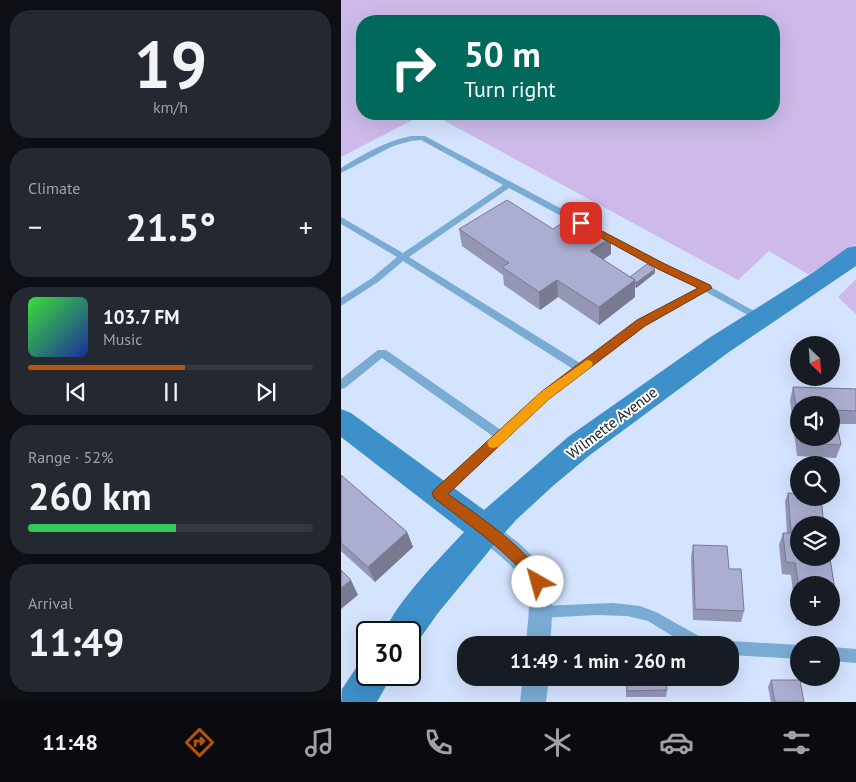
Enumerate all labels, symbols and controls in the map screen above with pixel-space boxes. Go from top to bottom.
text: 19 [134,22,207,106]
text: 50 m [464,31,541,77]
icon: right [381,35,446,100]
text: Turn right [464,75,556,103]
text: km/h [153,97,188,117]
text: Climate [28,178,80,198]
text: 21.5° [125,202,216,251]
pin [560,202,602,244]
text: − [28,208,42,245]
text: + [299,208,313,245]
icon: arrive [567,209,595,237]
text: 103.7 FM [103,305,179,329]
text: Music [103,329,143,349]
north arrow [790,336,840,386]
map controls [790,336,840,686]
icon: previous [62,378,90,406]
icon: pause [157,378,185,406]
icon: next [252,378,280,406]
street label: Wilmette Avenue [563,382,661,463]
button: sound [790,396,840,446]
text: Range · 52% [28,447,113,467]
button: search [790,456,840,506]
text: 260 km [28,471,152,520]
button: layers [790,516,840,566]
position arrow [511,555,563,607]
button: + [790,576,840,626]
text: Arrival [28,593,73,613]
text: 11:49 [28,617,124,666]
speed limit sign: 30 [356,621,421,686]
button: − [790,636,840,686]
text: 11:49 · 1 min · 260 m [510,649,686,673]
icon: directions [182,725,217,760]
icon: music [302,725,337,760]
icon: phone [421,725,456,760]
icon: climate [540,725,575,760]
icon: car [659,725,694,760]
icon: filters [779,725,814,760]
text: 11:48 [42,728,98,756]

